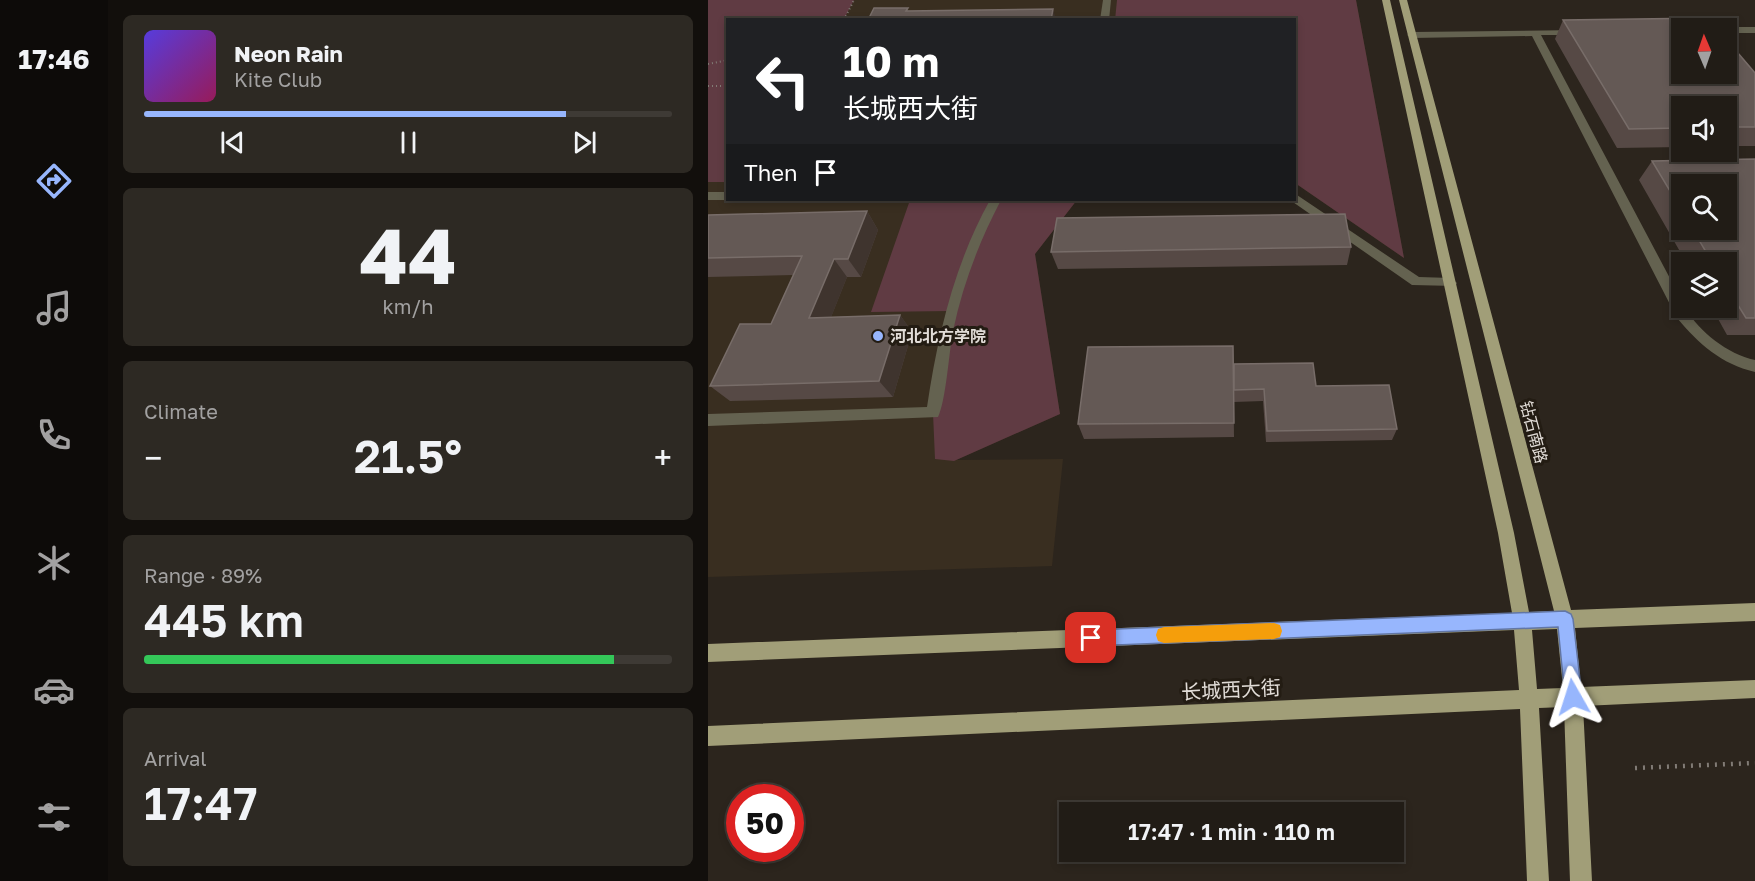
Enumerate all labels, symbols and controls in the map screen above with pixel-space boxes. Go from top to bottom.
north arrow [1671,18,1737,84]
map controls [1671,18,1737,318]
text: 10 m [843,36,939,86]
text: Neon Rain [234,40,343,67]
icon: left [744,42,822,120]
text: 17:46 [18,43,90,75]
text: Kite Club [234,67,322,91]
text: 长城西大街 [843,92,978,124]
button: sound [1671,96,1737,162]
icon: previous [216,126,249,159]
icon: pause [392,126,425,159]
icon: next [568,126,601,159]
icon: arrive [809,156,842,189]
text: Then [744,159,797,186]
icon: directions [33,160,75,202]
button: search [1671,174,1737,240]
text: 44 [359,208,457,301]
button: layers [1671,252,1737,318]
icon: music [33,287,75,329]
text: km/h [383,294,433,318]
place label: 河北北方学院 [890,326,986,346]
marker: 河北北方学院 [871,329,885,343]
street label: 钻石南路 [1516,398,1552,466]
text: Climate [144,399,218,423]
icon: phone [33,414,75,456]
text: 21.5° [354,429,462,483]
text: − [144,438,162,477]
text: + [654,438,672,477]
icon: climate [33,542,75,584]
text: Range · 89% [144,563,262,587]
text: 445 km [144,593,304,647]
pin [1065,612,1116,663]
icon: arrive [1074,621,1107,654]
position arrow [1541,665,1605,729]
icon: car [33,669,75,711]
street label: 长城西大街 [1180,674,1282,704]
text: Arrival [144,746,207,770]
text: 17:47 [144,776,258,830]
speed limit sign: 50 [726,784,804,862]
icon: filters [33,796,75,838]
text: 17:47 · 1 min · 110 m [1128,818,1335,845]

